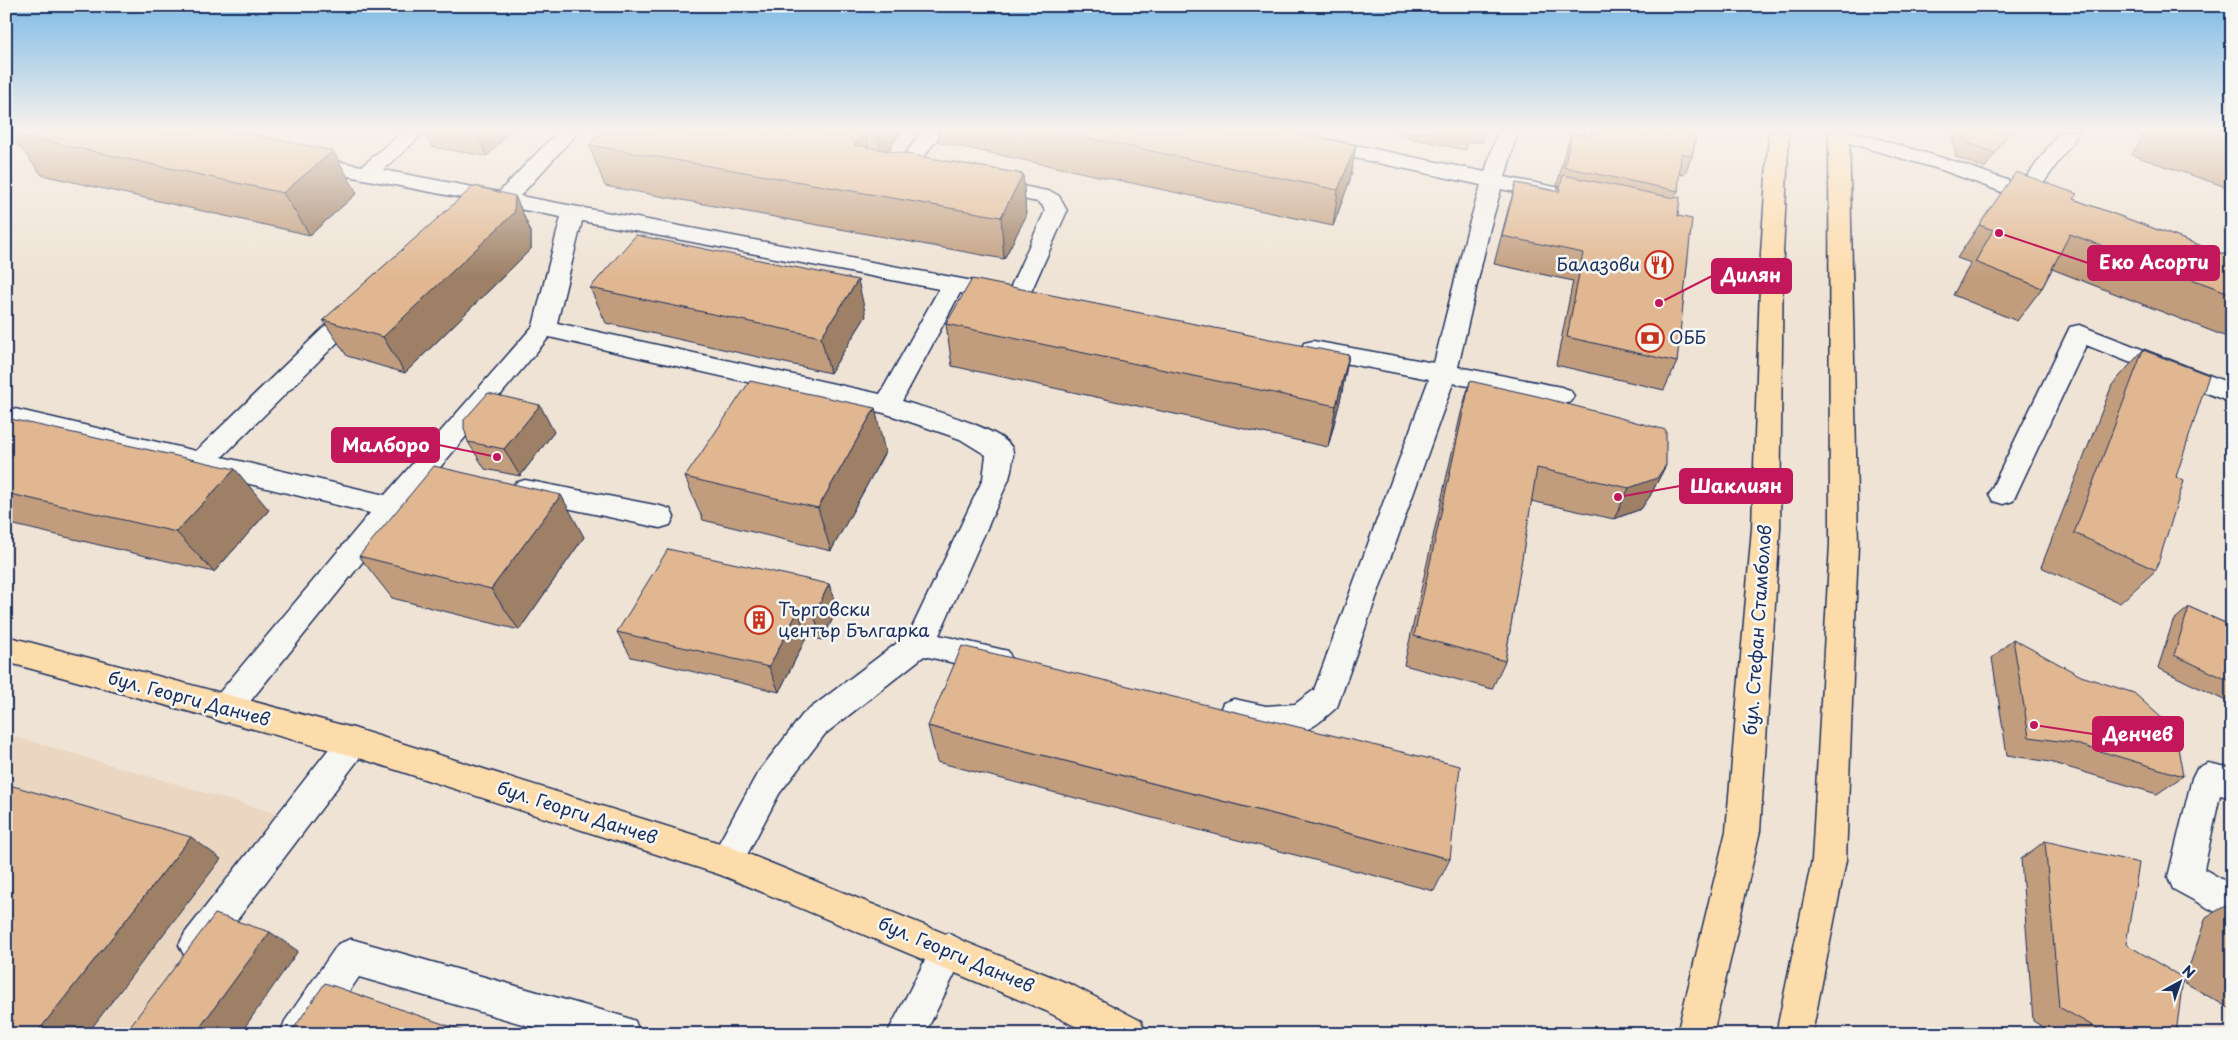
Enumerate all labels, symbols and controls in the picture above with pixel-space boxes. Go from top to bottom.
callout: Еко Асорти [2088,246,2219,280]
text: Еко Асорти [2099,247,2209,275]
place label: Балазови [1557,250,1640,277]
restaurant icon: Балазови [1644,250,1674,280]
callout: Дилян [1712,259,1791,293]
text: Дилян [1720,260,1781,288]
bank icon: ОББ [1635,323,1665,353]
place label: ОББ [1669,323,1706,350]
callout: Малборо [332,428,439,462]
text: Малборо [342,430,430,458]
callout: Шаклиян [1680,469,1792,503]
text: Шаклиян [1690,471,1782,499]
street label: бул. Стефан Стамболов [1736,524,1777,736]
place label: Търговски център Българка [778,595,930,643]
building icon: Търговски център Българка [744,605,774,635]
street label: бул. Георги Данчев [105,663,274,732]
callout: Денчев [2093,717,2183,751]
text: Денчев [2102,719,2173,747]
street label: бул. Георги Данчев [494,773,661,850]
street label: бул. Георги Данчев [874,909,1039,999]
north arrow [2156,958,2206,1008]
text: N [2178,960,2200,983]

